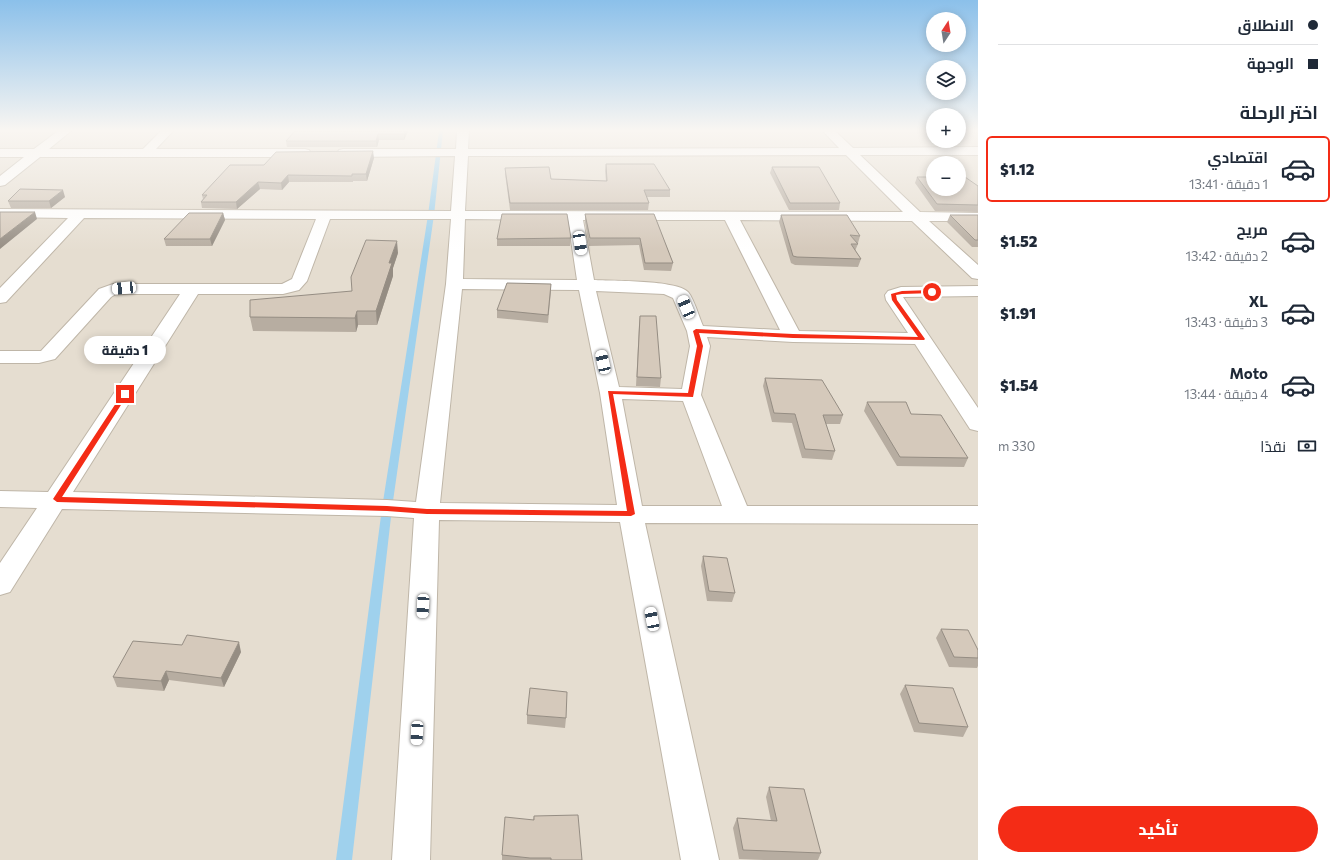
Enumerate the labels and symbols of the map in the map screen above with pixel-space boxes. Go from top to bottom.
north arrow [926,12,966,52]
car [572,230,588,256]
car [112,281,136,295]
route start [923,283,941,301]
car [676,294,696,320]
callout: 1 دقيقة [84,336,166,364]
car [594,349,612,375]
route end [116,385,134,403]
car [416,594,430,618]
car [644,606,660,632]
car [410,721,424,745]

